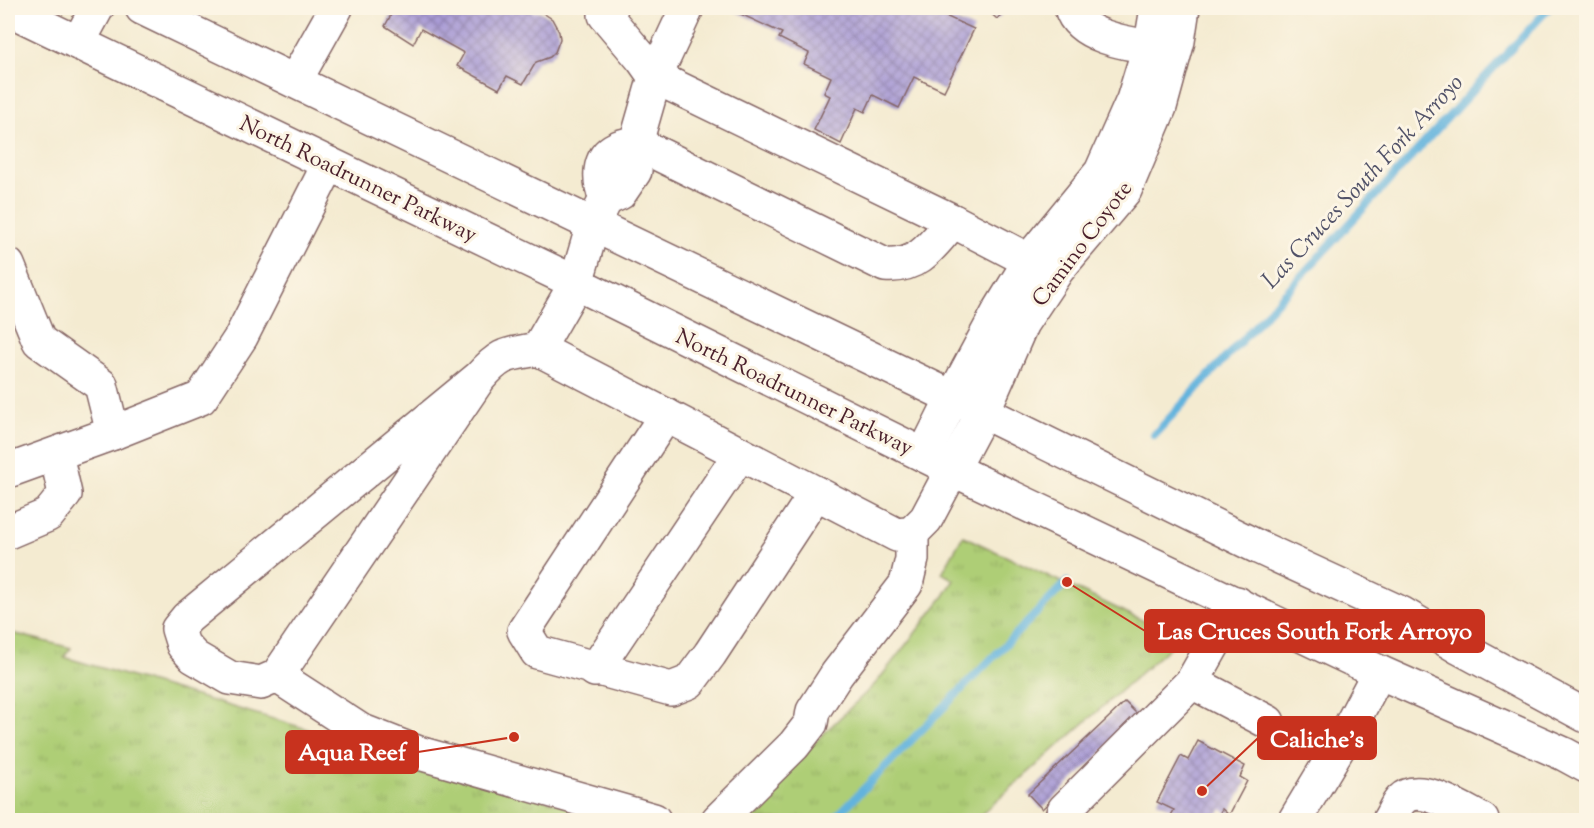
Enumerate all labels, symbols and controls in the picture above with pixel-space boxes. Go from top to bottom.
water label: Las Cruces South Fork Arroyo [1255,68,1472,297]
street label: North Roadrunner Parkway [234,109,482,252]
street label: Camino Coyote [1025,175,1141,314]
street label: North Roadrunner Parkway [670,322,918,465]
callout: Las Cruces South Fork Arroyo [1145,610,1484,652]
text: Las Cruces South Fork Arroyo [1158,616,1472,650]
callout: Caliche's [1258,717,1376,759]
text: Caliche's [1270,724,1364,758]
callout: Aqua Reef [286,731,418,773]
text: Aqua Reef [298,737,408,771]

